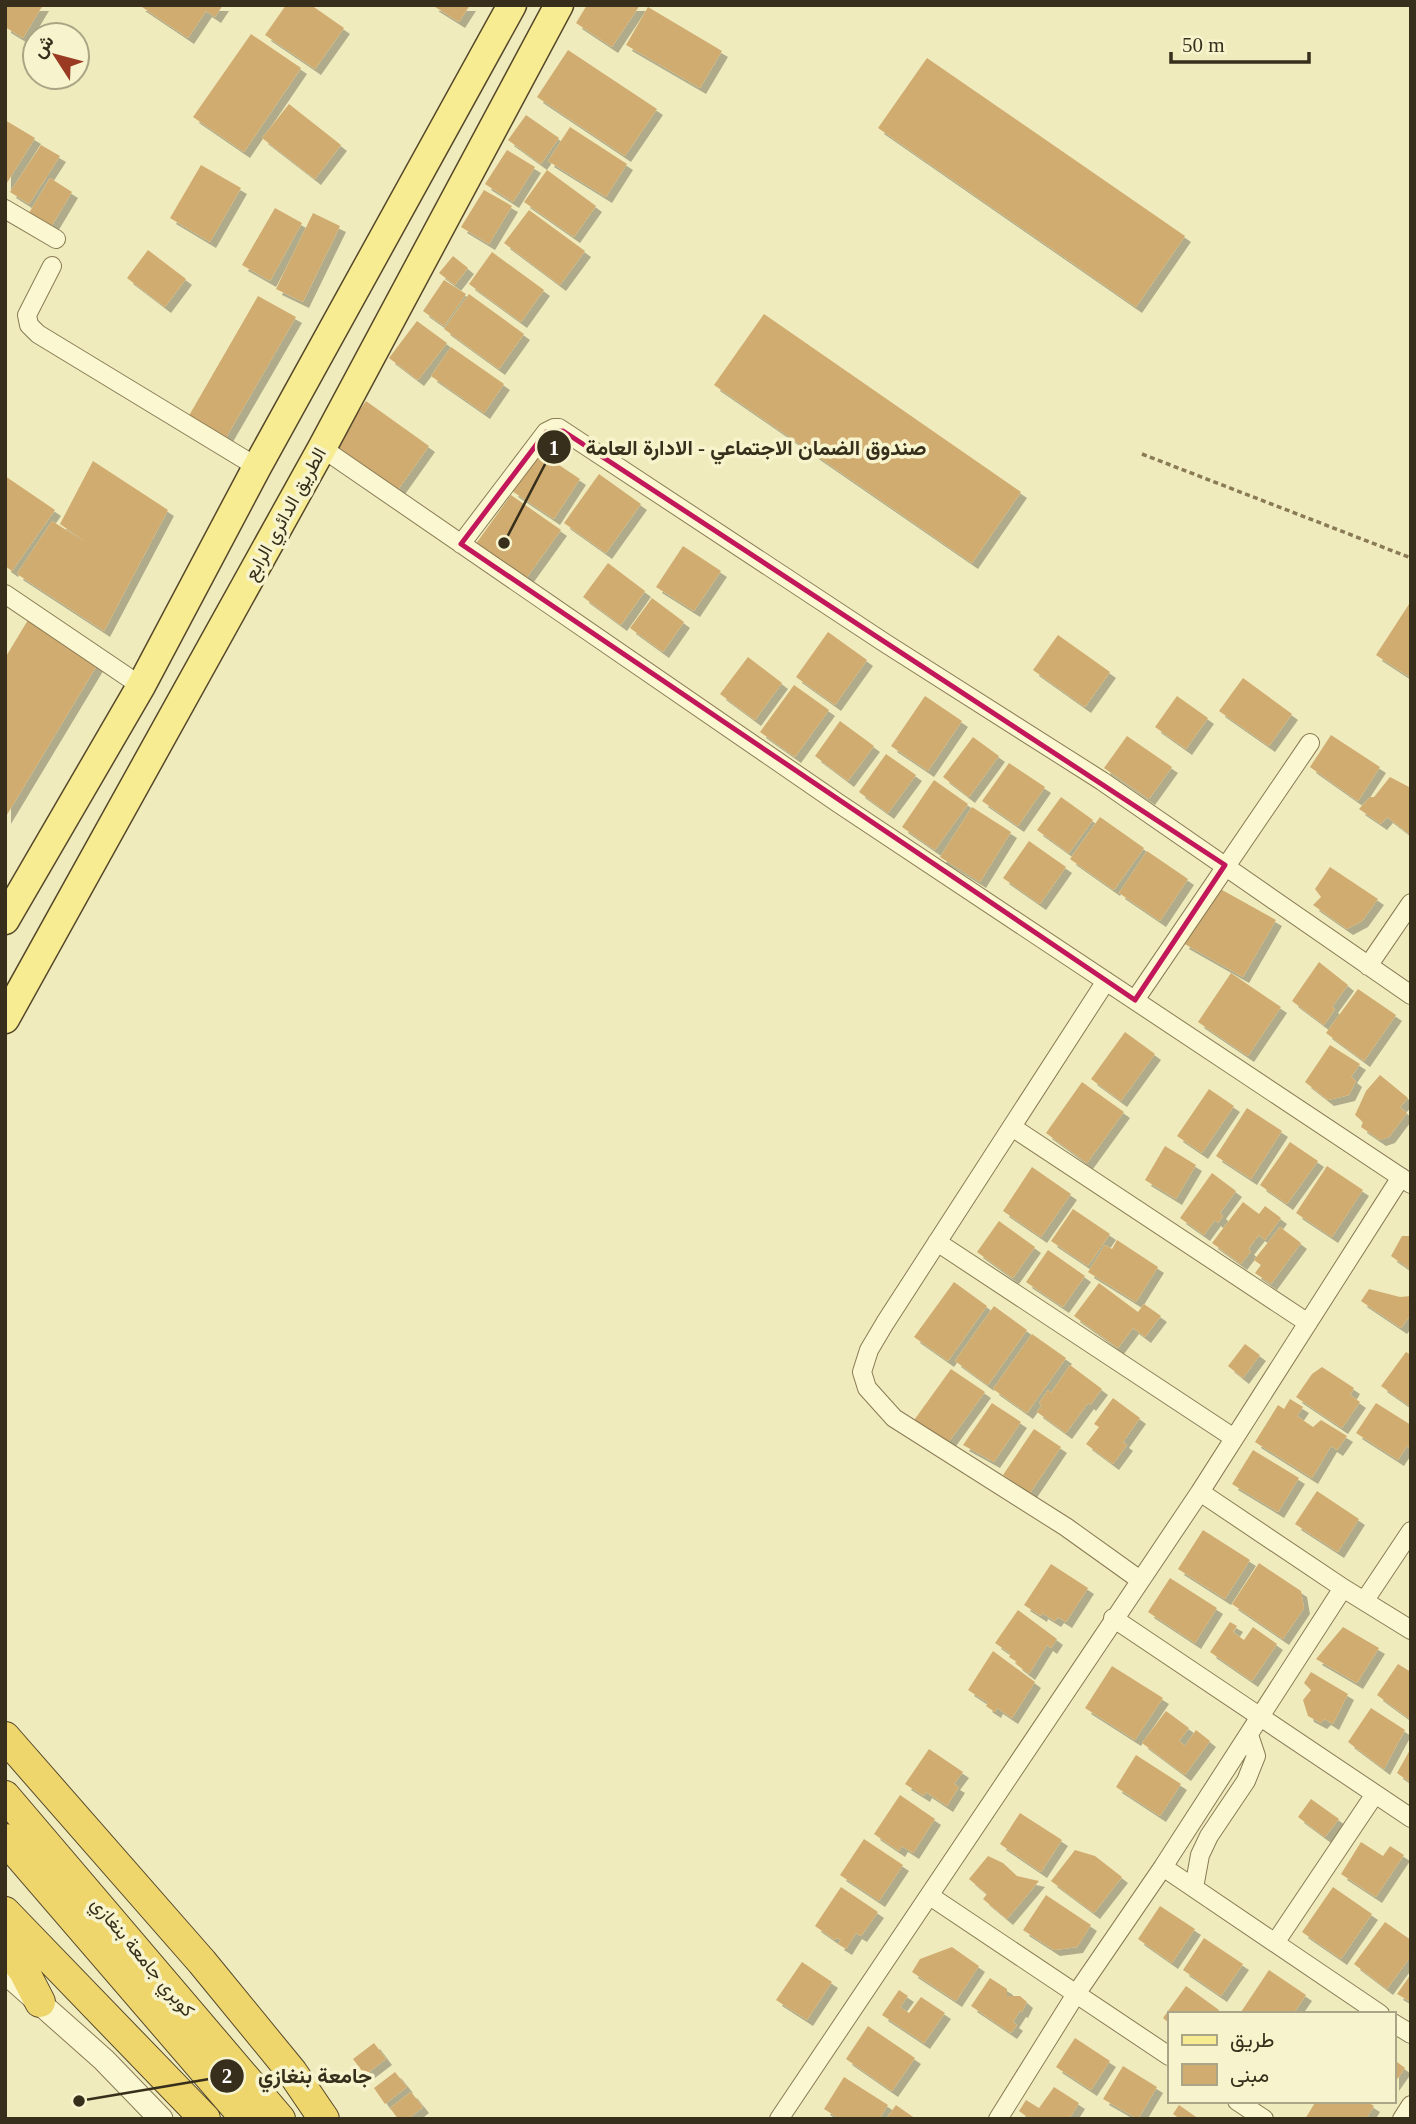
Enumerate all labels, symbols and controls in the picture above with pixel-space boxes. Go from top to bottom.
north arrow [21,21,91,91]
scale bar [1171,21,1309,65]
text: ش [27,31,59,62]
text: 50 m [1182,33,1225,57]
callout: صندوق الضمان الاجتماعي - الادارة العامة [536,426,940,468]
text: 1 [549,436,559,460]
text: صندوق الضمان الاجتماعي - الادارة العامة [586,436,926,465]
street label: الطريق الدائري الرابع [240,444,335,586]
street label: كوبري جامعة بنغازي [83,1893,199,2024]
legend [1168,2012,1395,2103]
text: طريق [1230,2028,1275,2053]
callout: جامعة بنغازي [209,2055,386,2097]
text: مبنى [1230,2063,1269,2087]
text: 2 [222,2064,232,2088]
text: جامعة بنغازي [258,2064,372,2093]

